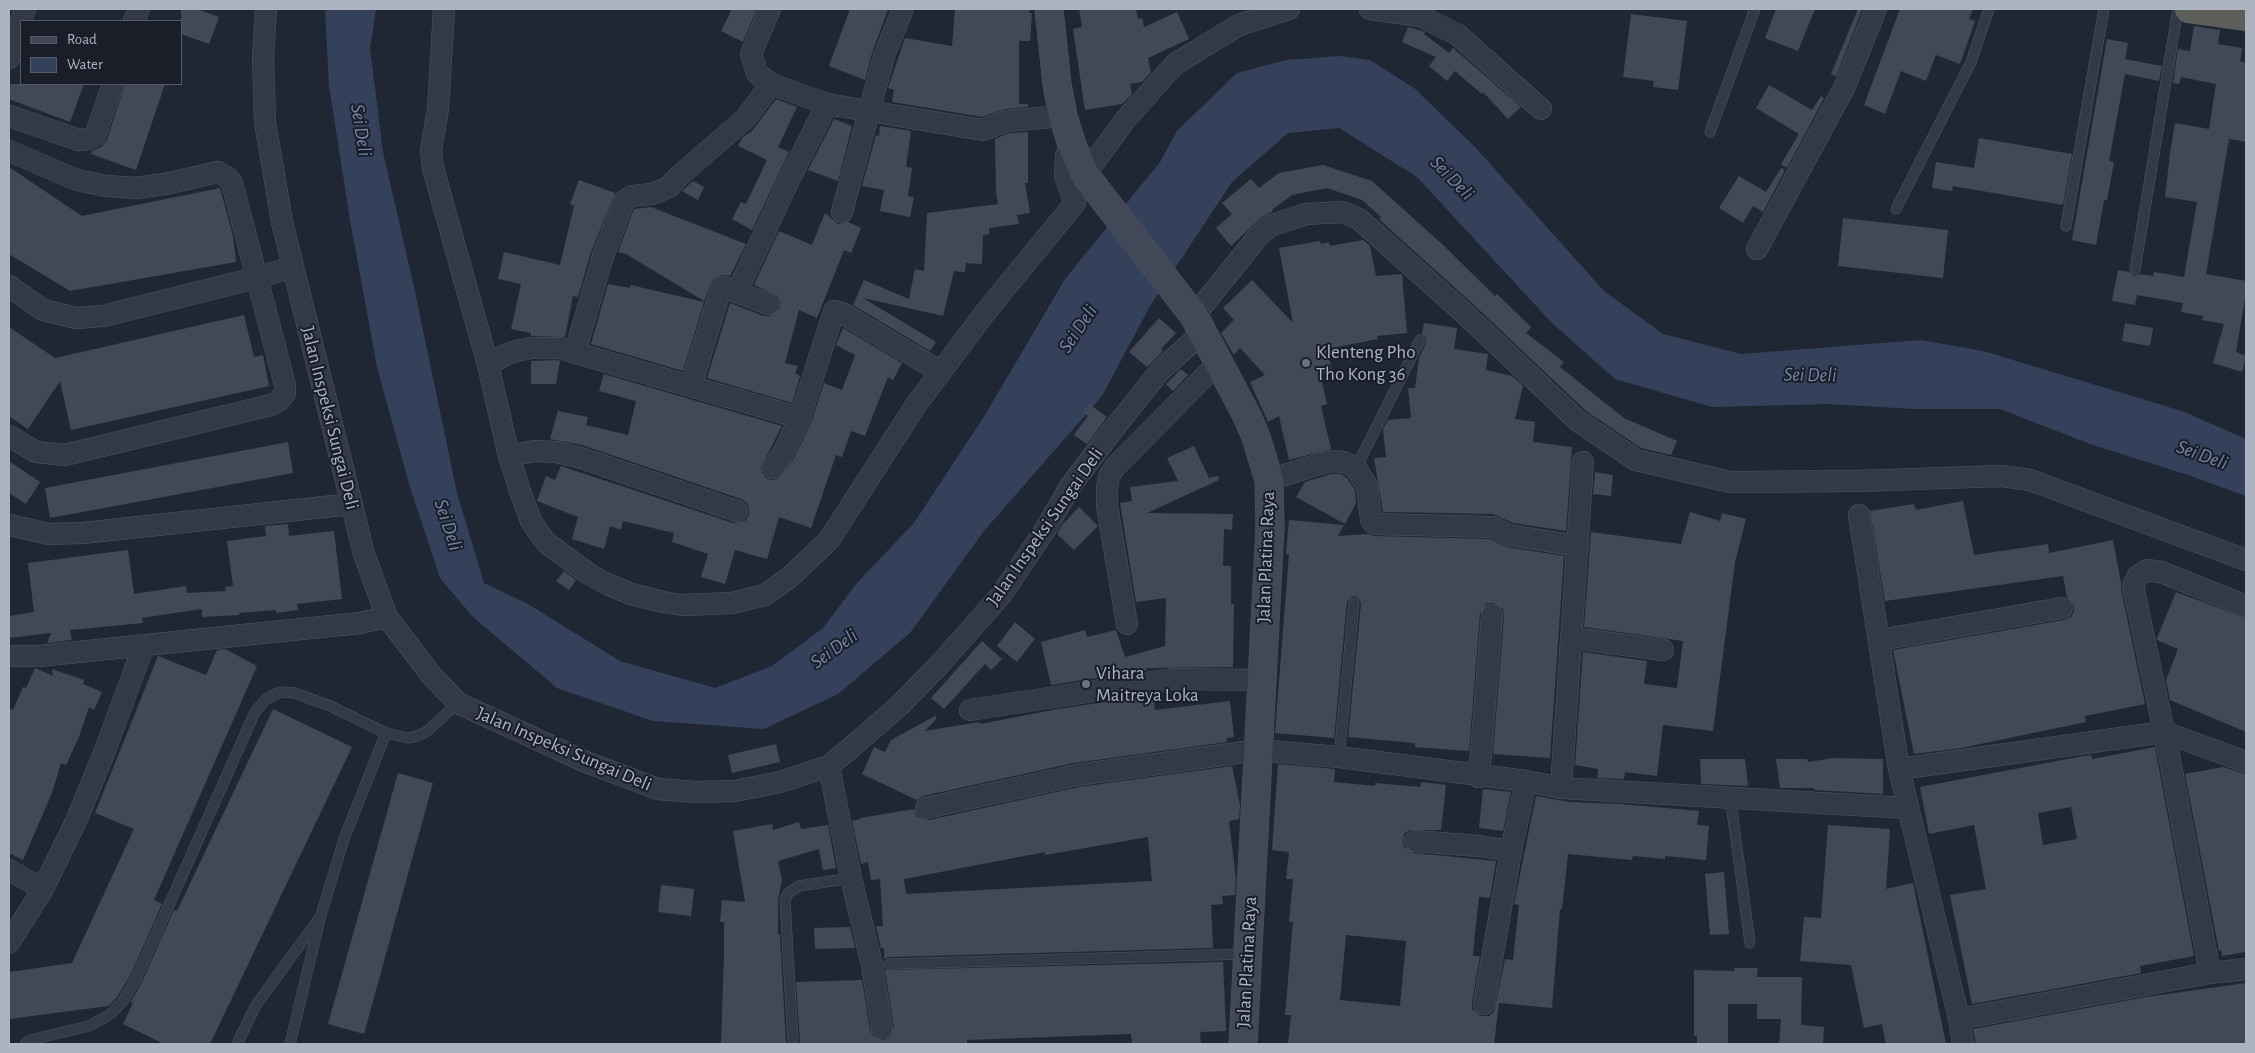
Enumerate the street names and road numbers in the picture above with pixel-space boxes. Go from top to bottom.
street label: Jalan Inspeksi Sungai Deli [296,324,364,512]
street label: Jalan Inspeksi Sungai Deli [982,443,1108,611]
street label: Jalan Platina Raya [1252,491,1280,623]
street label: Jalan Inspeksi Sungai Deli [473,702,655,796]
street label: Jalan Platina Raya [1232,896,1262,1028]

